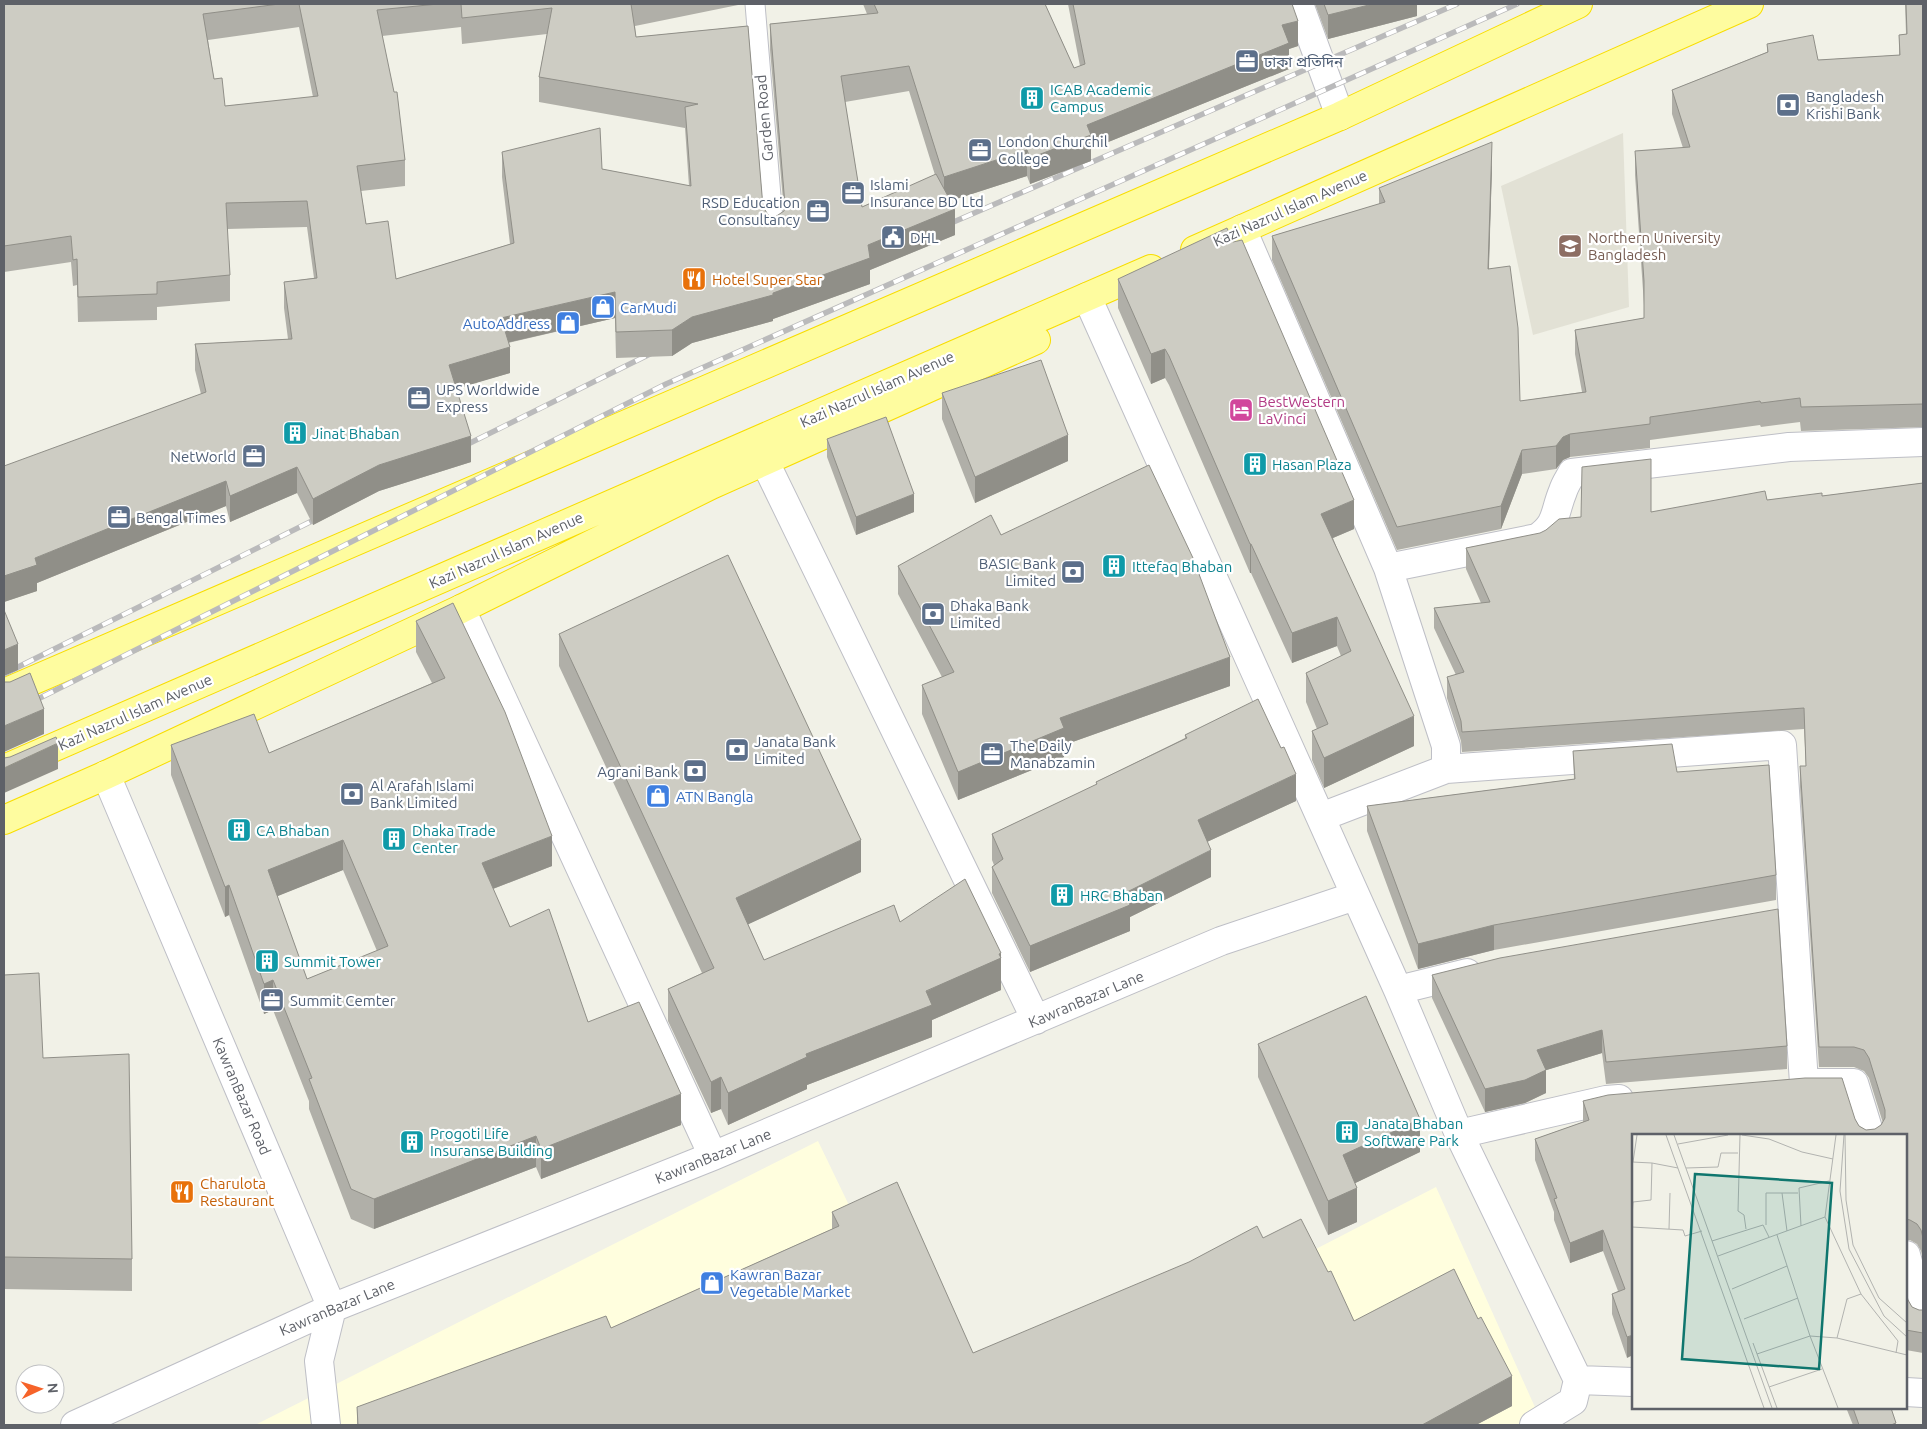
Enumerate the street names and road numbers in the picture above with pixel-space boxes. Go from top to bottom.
street label: Garden Road [752,74,776,162]
street label: Kazi Nazrul Islam Avenue [1210,166,1370,250]
street label: Kazi Nazrul Islam Avenue [797,347,957,431]
street label: Kazi Nazrul Islam Avenue [426,508,586,592]
street label: Kazi Nazrul Islam Avenue [55,670,215,754]
street label: KawranBazar Lane [1026,967,1146,1031]
street label: KawranBazar Road [210,1035,274,1157]
street label: KawranBazar Lane [653,1125,773,1187]
street label: KawranBazar Lane [277,1275,397,1339]

